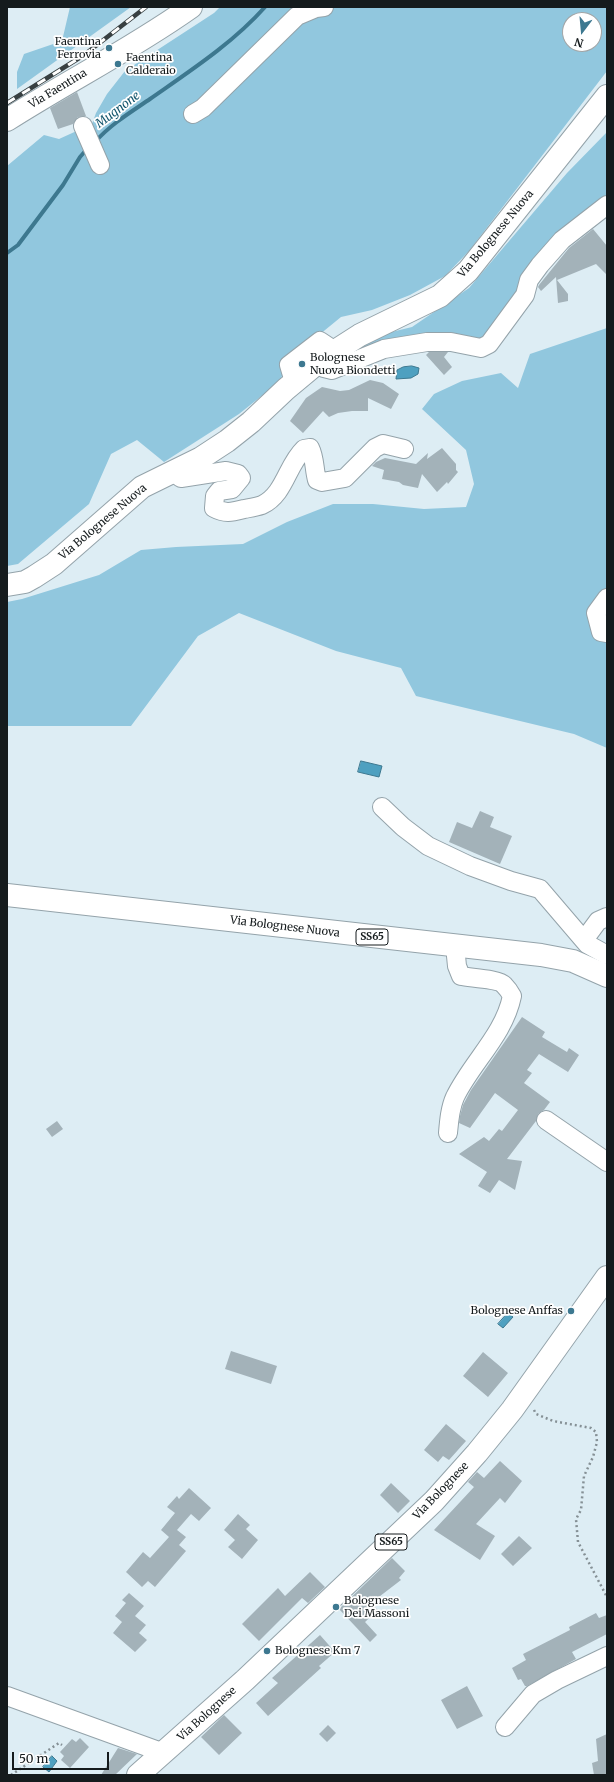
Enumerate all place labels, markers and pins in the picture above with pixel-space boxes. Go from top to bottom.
place label: Faentina Ferrovia [55,35,101,61]
marker: Faentina Ferrovia [104,43,114,53]
place label: Faentina Calderaio [126,51,176,77]
marker: Faentina Calderaio [113,59,123,69]
place label: Bolognese Nuova Biondetti [310,351,396,377]
marker: Bolognese Nuova Biondetti [297,359,307,369]
place label: Bolognese Anffas [471,1304,563,1318]
marker: Bolognese Anffas [566,1306,576,1316]
place label: Bolognese Dei Massoni [344,1594,409,1620]
marker: Bolognese Dei Massoni [331,1602,341,1612]
place label: Bolognese Km 7 [275,1644,360,1658]
marker: Bolognese Km 7 [262,1646,272,1656]

